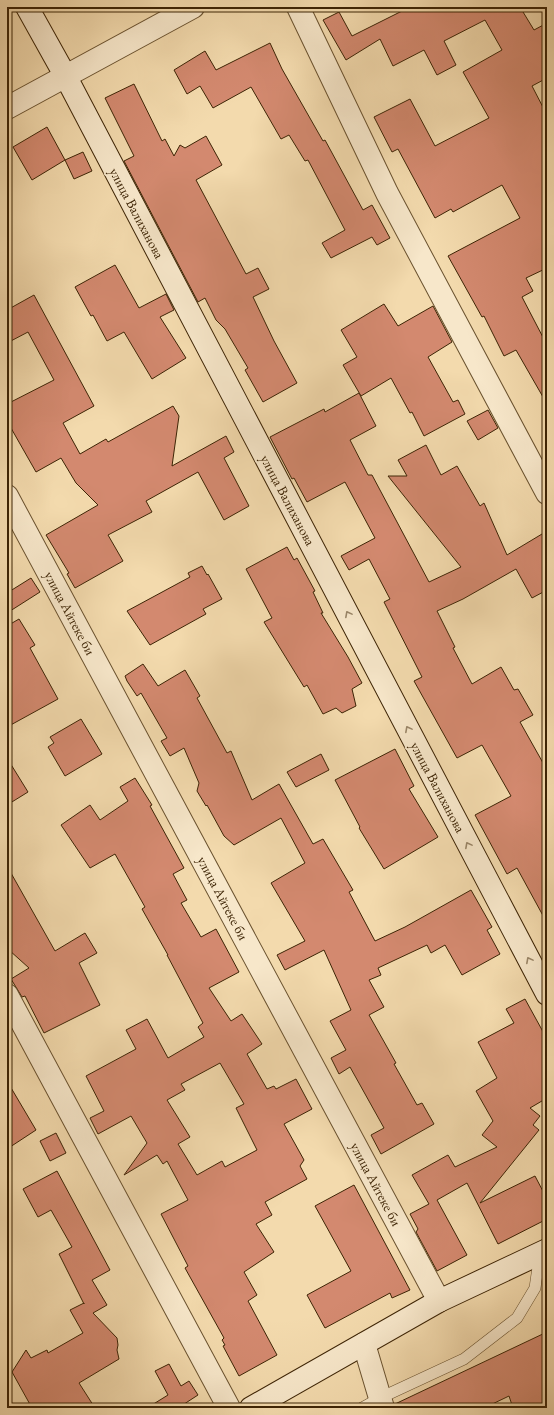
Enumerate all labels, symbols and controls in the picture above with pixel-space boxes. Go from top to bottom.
street label: улица Валиханова [105,164,169,262]
street label: улица Валиханова [256,451,320,549]
street label: улица Айтеке би [40,568,100,659]
one-way arrow [345,611,352,618]
one-way arrow [405,726,413,734]
street label: улица Валиханова [406,738,470,836]
one-way arrow [466,841,473,849]
street label: улица Айтеке би [193,853,253,944]
one-way arrow [526,956,534,964]
street label: улица Айтеке би [346,1139,406,1230]

